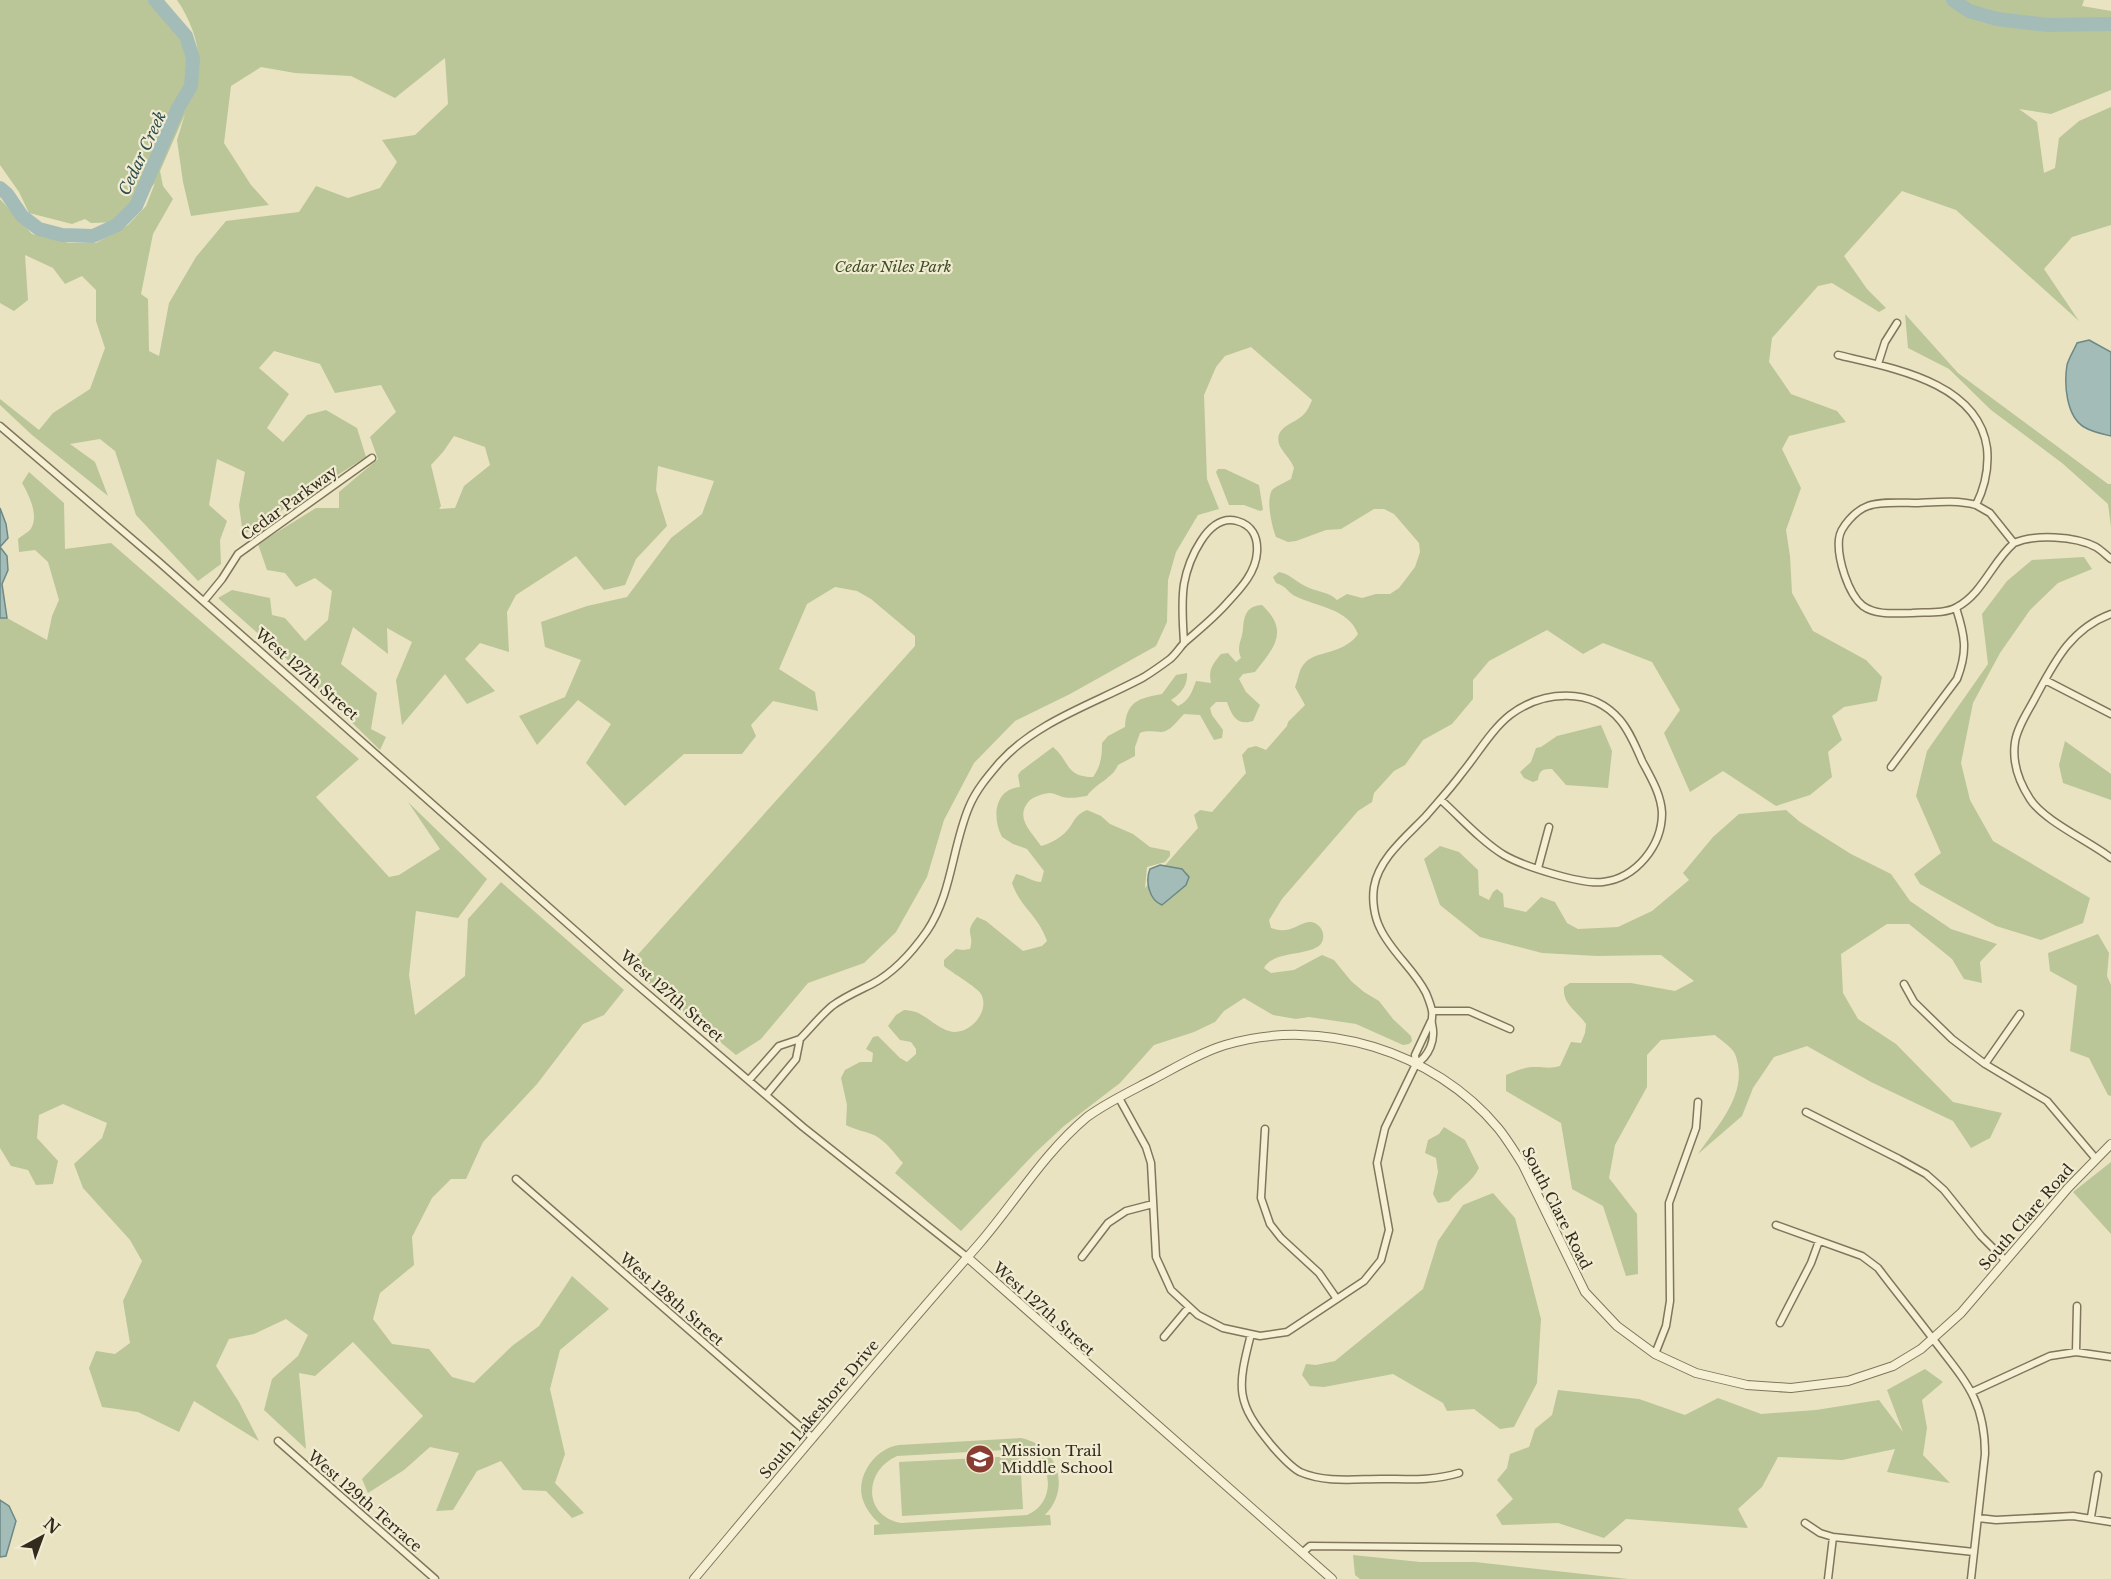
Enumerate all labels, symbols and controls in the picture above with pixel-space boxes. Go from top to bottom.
water label: Cedar Creek [114,108,170,198]
park label: Cedar Niles Park [834,257,952,276]
street label: Cedar Parkway [237,461,342,545]
street label: West 127th Street [251,623,363,724]
street label: West 127th Street [616,945,728,1046]
street label: South Clare Road [1518,1144,1596,1272]
street label: South Clare Road [1975,1160,2077,1274]
street label: West 128th Street [615,1248,728,1350]
street label: West 127th Street [988,1258,1099,1360]
street label: South Lakeshore Drive [755,1335,883,1483]
place label: Mission Trail Middle School [1001,1441,1113,1477]
school or university icon: Mission Trail Middle School [964,1443,996,1475]
street label: West 129th Terrace [303,1445,426,1556]
north arrow [12,1507,72,1567]
text: N [40,1513,64,1538]

